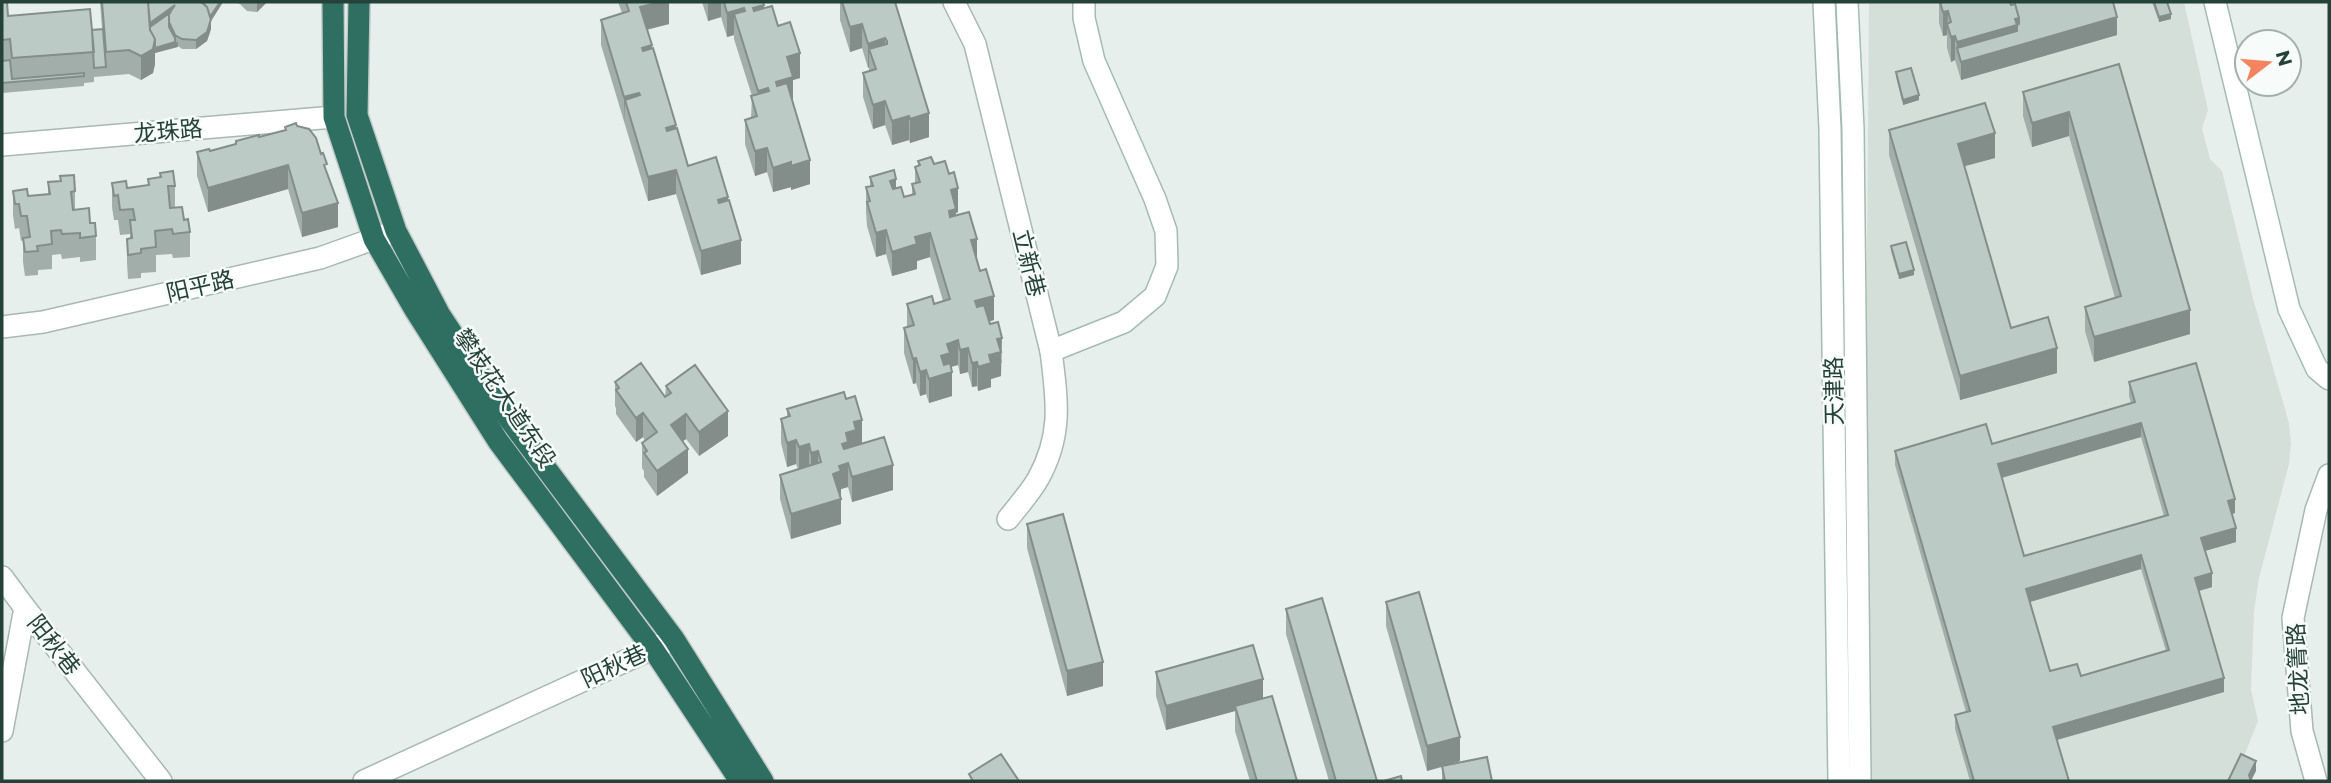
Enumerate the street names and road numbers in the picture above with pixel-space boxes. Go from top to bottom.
street label: 龙珠路 [132,114,204,148]
street label: 立新巷 [1007,226,1051,300]
street label: 阳平路 [163,265,237,307]
street label: 攀枝花大道东段 [448,323,562,473]
street label: 天津路 [1819,356,1849,426]
street label: 阳秋巷 [22,609,86,681]
street label: 地龙箐路 [2282,622,2314,716]
street label: 阳秋巷 [577,639,651,693]

